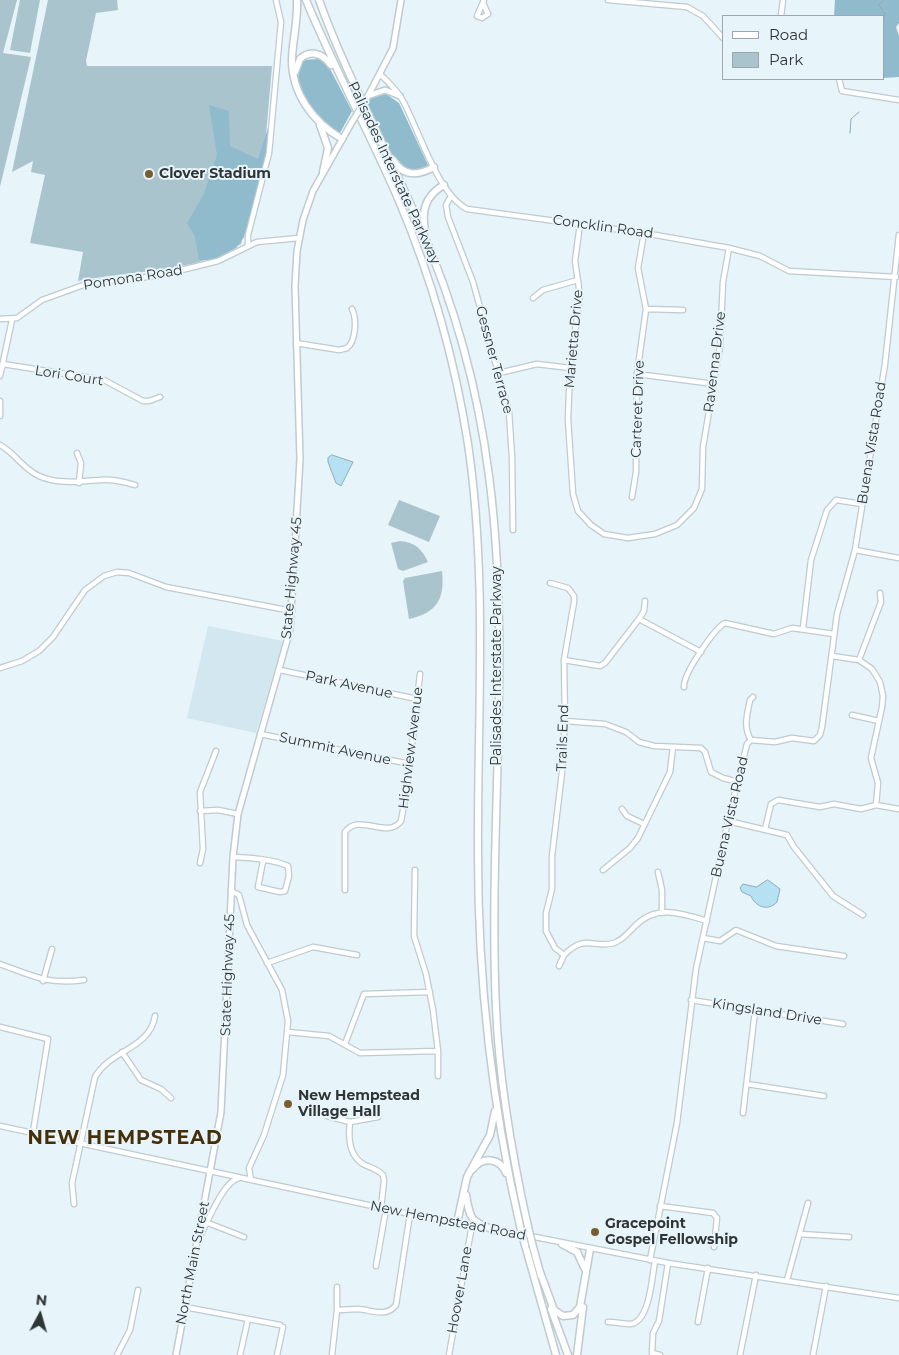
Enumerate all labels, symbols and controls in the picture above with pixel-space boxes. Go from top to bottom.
legend [722,15,884,80]
text: Road [769,25,808,44]
text: Park [769,50,803,69]
street label: Palisades Interstate Parkway [344,79,444,267]
place label: Clover Stadium [159,166,271,182]
marker: Clover Stadium [143,168,155,180]
street label: Concklin Road [552,212,654,242]
street label: Pomona Road [82,262,184,294]
street label: Marietta Drive [561,289,587,389]
street label: Gessner Terrace [472,304,516,416]
street label: Ravenna Drive [700,311,730,413]
street label: Carteret Drive [628,360,648,458]
street label: Lori Court [34,362,104,390]
street label: Buena Vista Road [854,381,890,505]
street label: State Highway 45 [278,516,306,640]
street label: Palisades Interstate Parkway [489,566,505,766]
street label: Park Avenue [304,668,394,702]
street label: Highview Avenue [395,686,427,810]
street label: Trails End [553,704,573,772]
street label: Summit Avenue [278,729,392,769]
street label: Buena Vista Road [708,755,752,879]
street label: State Highway 45 [217,914,239,1036]
street label: Kingsland Drive [711,995,823,1029]
place label: New Hempstead Village Hall [298,1088,420,1120]
marker: New Hempstead Village Hall [282,1098,294,1110]
district label: NEW HEMPSTEAD [26,1127,224,1149]
street label: New Hempstead Road [369,1198,527,1244]
street label: North Main Street [173,1200,213,1326]
place label: Gracepoint Gospel Fellowship [605,1216,738,1248]
marker: Gracepoint Gospel Fellowship [589,1226,601,1238]
street label: Hoover Lane [444,1245,476,1335]
north arrow [15,1290,65,1340]
text: N [35,1291,48,1310]

